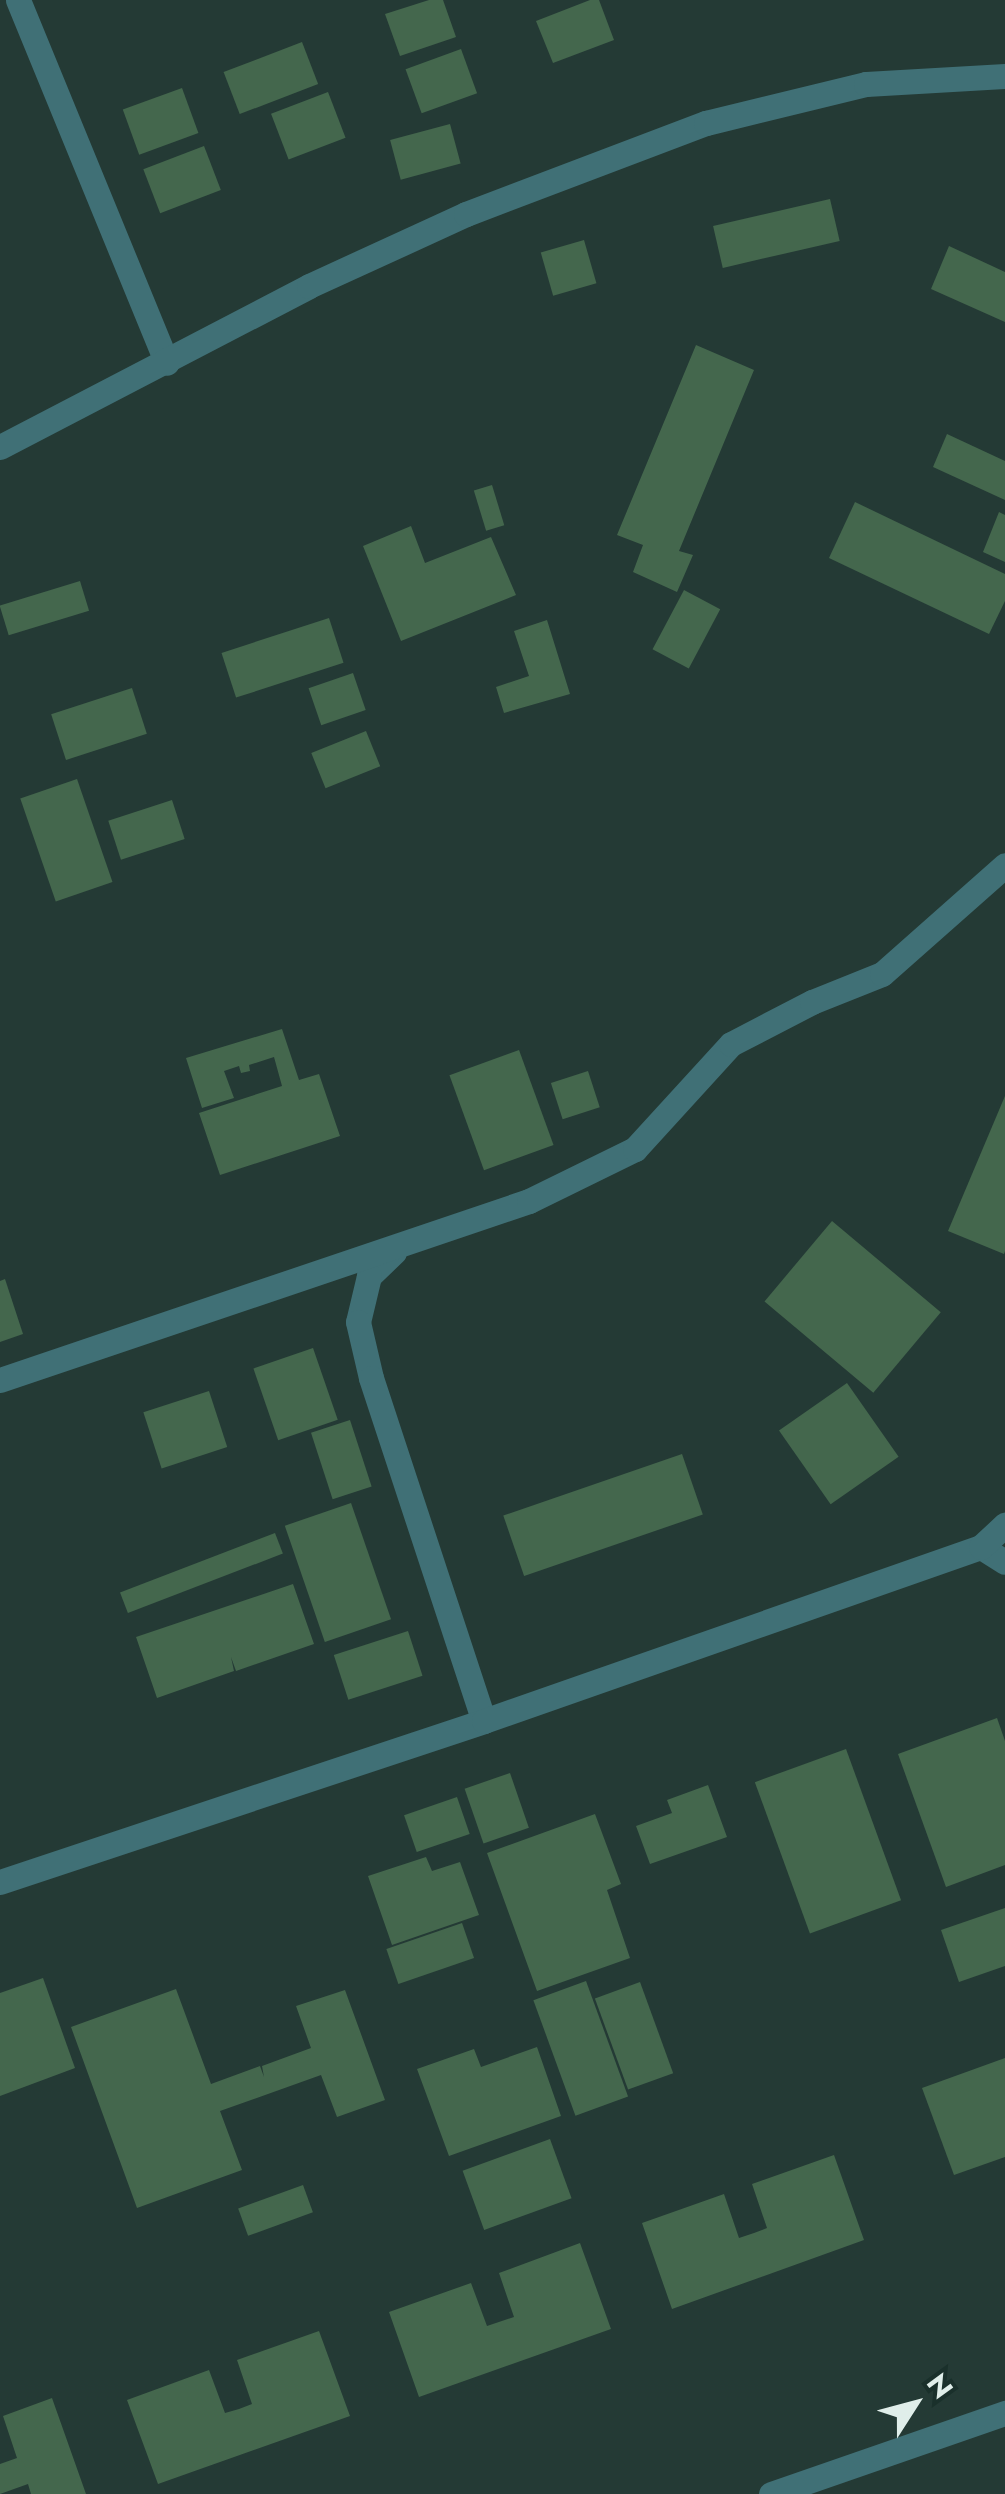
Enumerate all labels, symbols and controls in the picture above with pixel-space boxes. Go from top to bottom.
north arrow [865,2354,965,2454]
text: N [917,2365,963,2407]

